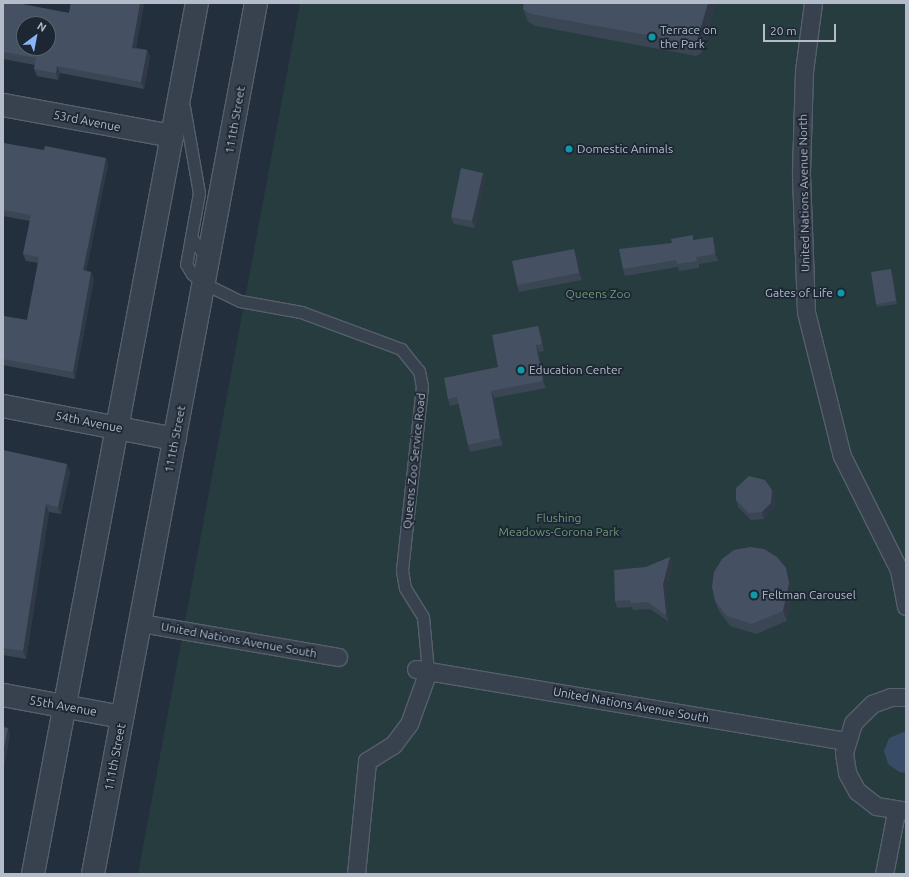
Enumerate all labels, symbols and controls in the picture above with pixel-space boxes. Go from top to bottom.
north arrow [16,16,56,56]
scale bar [765,16,838,42]
text: N [35,19,48,34]
place label: Terrace on the Park [660,23,717,51]
text: 20 m [770,24,797,37]
marker: Terrace on the Park [647,32,657,42]
street label: 111th Street [222,85,248,155]
street label: 53rd Avenue [52,107,122,135]
street label: United Nations Avenue North [795,114,813,272]
place label: Domestic Animals [577,142,673,156]
marker: Domestic Animals [564,144,574,154]
place label: Gates of Life [765,286,833,300]
park label: Queens Zoo [566,287,630,301]
marker: Gates of Life [836,288,846,298]
place label: Education Center [529,363,622,377]
marker: Education Center [516,365,526,375]
street label: Queens Zoo Service Road [400,392,428,530]
street label: 111th Street [161,404,189,474]
street label: 54th Avenue [54,408,124,436]
park label: Flushing Meadows-Corona Park [499,511,619,539]
place label: Feltman Carousel [762,588,856,602]
marker: Feltman Carousel [749,590,759,600]
street label: United Nations Avenue South [160,619,318,661]
street label: United Nations Avenue South [552,684,710,726]
street label: 55th Avenue [28,693,98,719]
street label: 111th Street [101,722,129,792]

